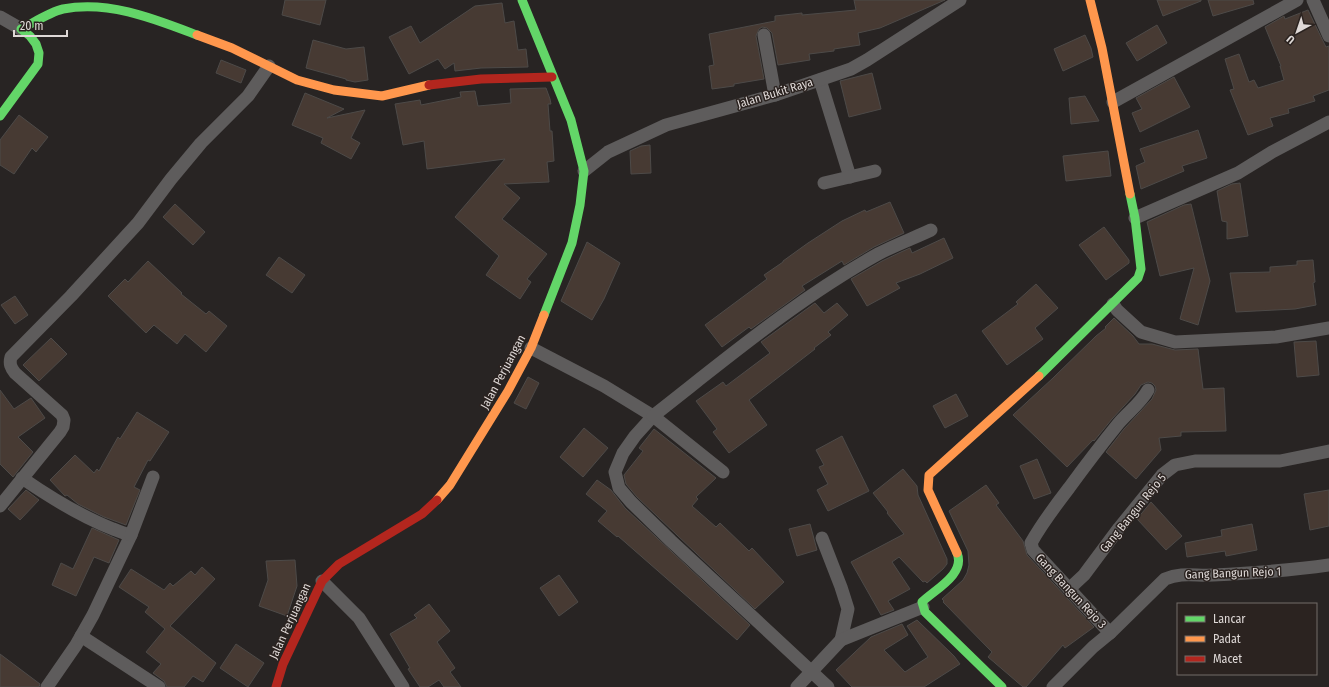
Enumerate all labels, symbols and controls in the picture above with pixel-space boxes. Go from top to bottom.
scale bar [14,12,67,38]
north arrow [1277,12,1317,52]
text: 20 m [20,19,44,33]
text: U [1284,32,1298,46]
street label: Jalan Bukit Raya [735,75,815,111]
street label: Jalan Perjuangan [478,332,528,412]
street label: Gang Bangun Rejo 5 [1097,470,1169,555]
street label: Gang Bangun Rejo 3 [1033,551,1109,631]
street label: Gang Bangun Rejo 1 [1185,564,1281,582]
street label: Jalan Perjuangan [266,581,314,661]
legend [1177,603,1317,675]
text: Lancar [1213,612,1246,626]
text: Padat [1213,632,1241,646]
text: Macet [1213,652,1242,666]

